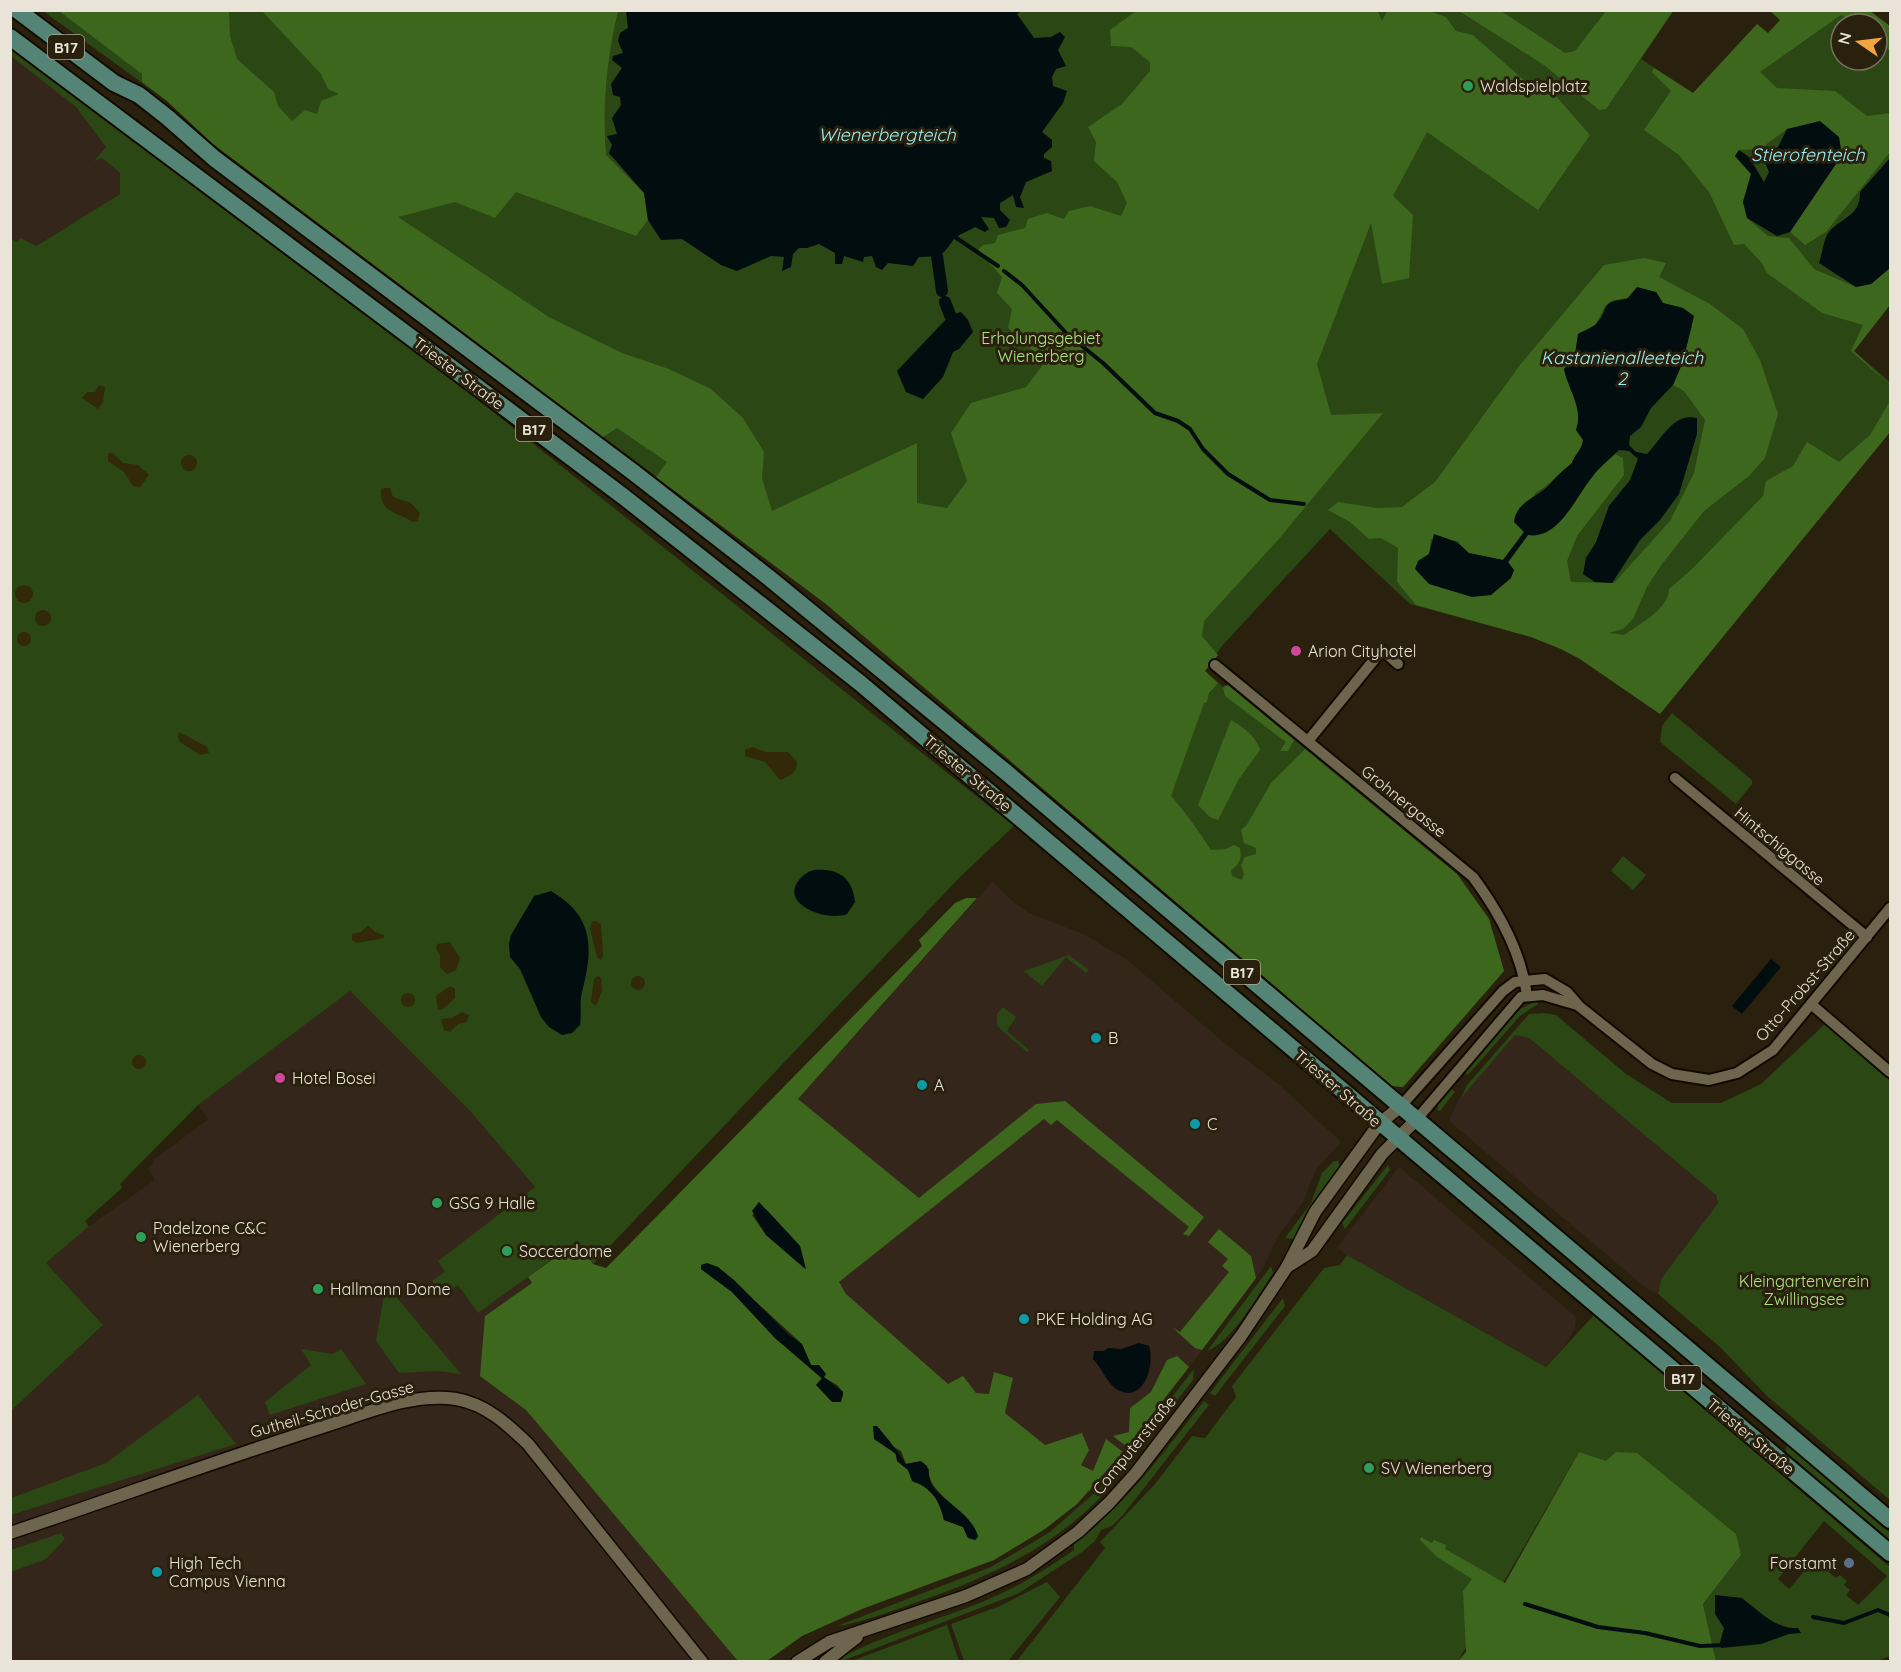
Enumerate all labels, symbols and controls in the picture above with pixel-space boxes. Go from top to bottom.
north arrow [1829,12,1889,72]
text: N [1833,30,1856,46]
road number: B17 [48,35,84,59]
place label: Waldspielplatz [1480,76,1588,96]
marker: Waldspielplatz [1461,79,1475,93]
water label: Wienerbergteich [818,123,957,146]
water label: Stierofenteich [1751,143,1866,166]
park label: Erholungsgebiet Wienerberg [981,328,1101,366]
street label: Triester Straße [410,332,508,414]
water label: Kastanienalleeteich 2 [1541,346,1704,390]
road number: B17 [516,417,552,441]
place label: Arion Cityhotel [1308,641,1416,661]
marker: Arion Cityhotel [1289,644,1303,658]
street label: Triester Straße [920,730,1016,816]
street label: Grohnergasse [1357,761,1451,841]
street label: Hintschiggasse [1731,802,1829,890]
street label: Otto-Probst-Straße [1751,925,1859,1045]
road number: B17 [1224,960,1260,984]
place label: B [1108,1028,1118,1048]
marker: B [1089,1031,1103,1045]
street label: Triester Straße [1290,1045,1386,1131]
place label: Hotel Bosei [292,1068,376,1088]
marker: Hotel Bosei [273,1071,287,1085]
place label: A [934,1075,944,1095]
marker: A [915,1078,929,1092]
place label: C [1207,1114,1217,1134]
marker: C [1188,1117,1202,1131]
place label: GSG 9 Halle [449,1193,535,1213]
marker: GSG 9 Halle [430,1196,444,1210]
place label: Padelzone C&C Wienerberg [153,1218,266,1256]
marker: Padelzone C&C Wienerberg [134,1230,148,1244]
place label: Soccerdome [519,1241,612,1261]
marker: Soccerdome [500,1244,514,1258]
park label: Kleingartenverein Zwillingsee [1739,1271,1869,1309]
place label: Hallmann Dome [330,1279,451,1299]
marker: Hallmann Dome [311,1282,325,1296]
place label: PKE Holding AG [1036,1309,1153,1329]
marker: PKE Holding AG [1017,1312,1031,1326]
road number: B17 [1665,1366,1701,1390]
street label: Gutheil-Schoder-Gasse [248,1376,416,1442]
street label: Computerstraße [1088,1392,1180,1498]
street label: Triester Straße [1703,1393,1799,1479]
place label: SV Wienerberg [1381,1458,1492,1478]
marker: SV Wienerberg [1362,1461,1376,1475]
place label: High Tech Campus Vienna [169,1553,286,1591]
place label: Forstamt [1770,1553,1837,1573]
marker: Forstamt [1842,1556,1856,1570]
marker: High Tech Campus Vienna [150,1565,164,1579]

